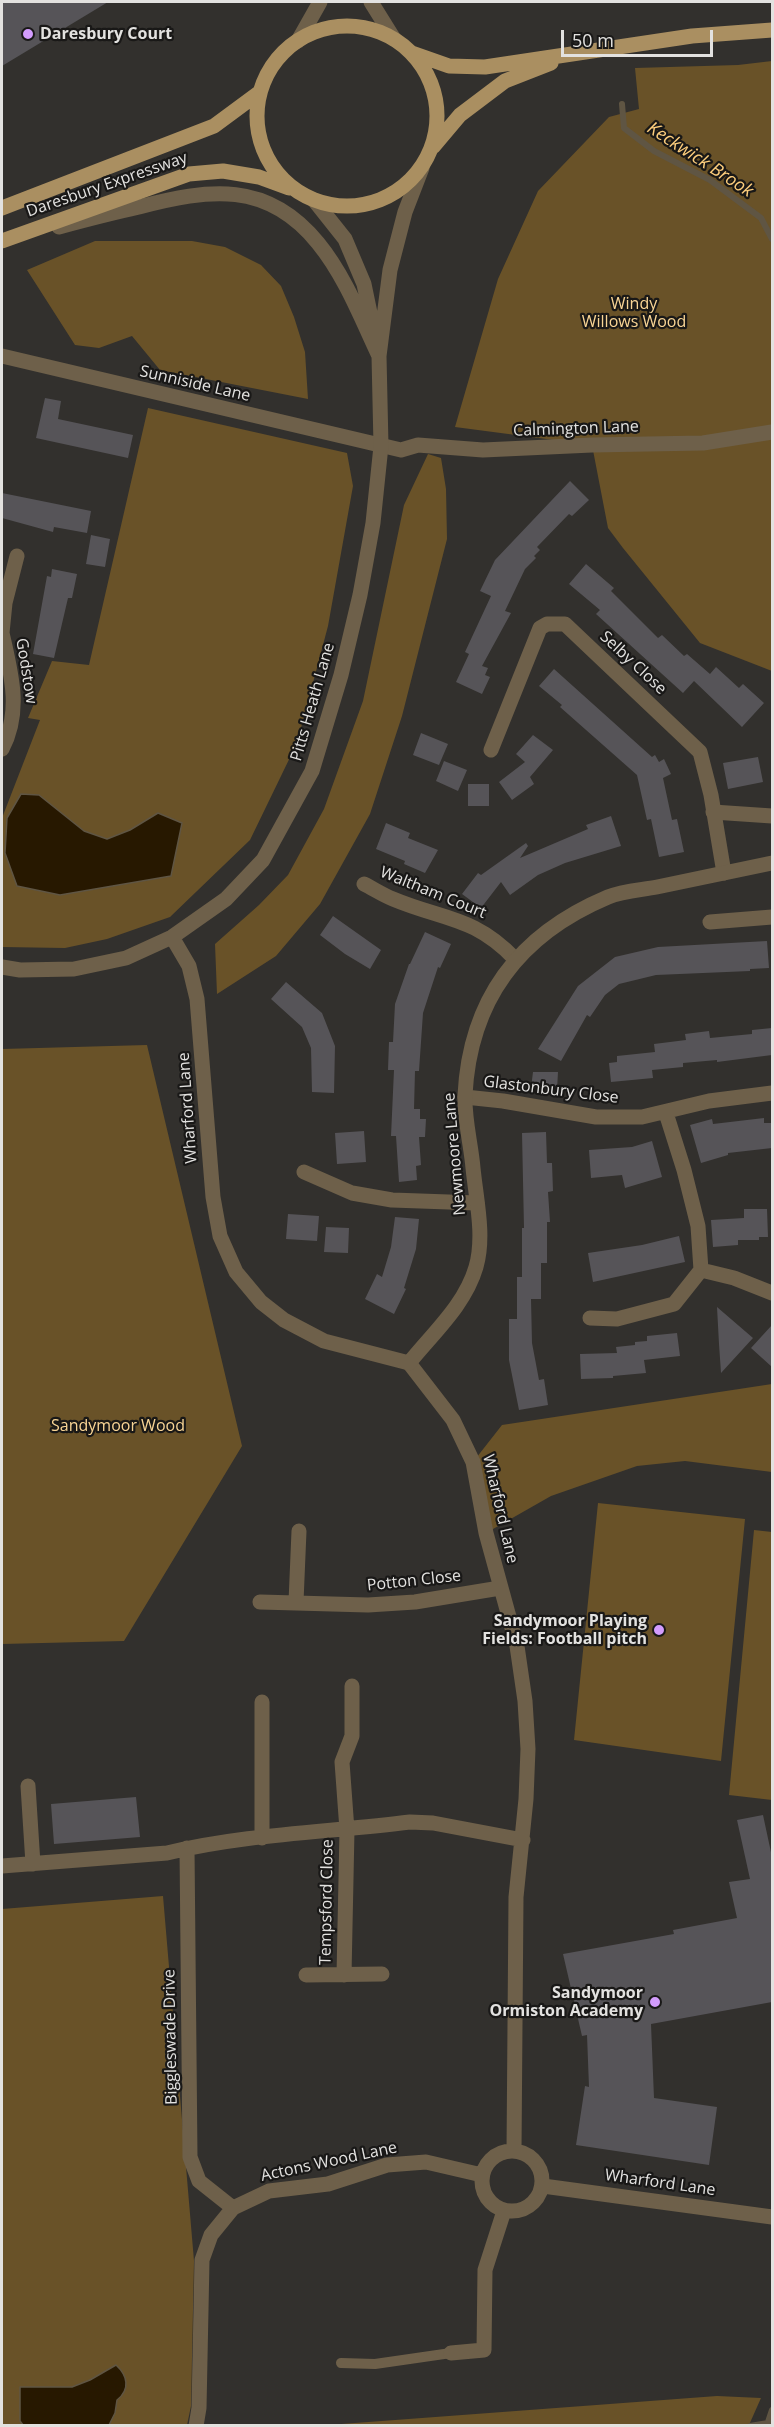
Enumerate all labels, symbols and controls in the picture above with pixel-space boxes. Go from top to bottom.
scale bar [564,18,716,56]
place label: Daresbury Court [40,24,172,44]
marker: Daresbury Court [21,27,35,41]
text: 50 m [572,28,614,52]
water label: Keckwick Brook [643,118,757,202]
street label: Daresbury Expressway [24,148,190,222]
park label: Windy Willows Wood [582,294,686,332]
street label: Sunniside Lane [138,362,252,406]
street label: Calmington Lane [513,417,639,441]
street label: Selby Close [596,627,670,699]
street label: Godstow [11,637,41,705]
street label: Pitts Heath Lane [287,641,339,763]
street label: Waltham Court [377,863,489,923]
street label: Wharford Lane [175,1052,201,1164]
street label: Glastonbury Close [482,1072,620,1108]
street label: Newmoore Lane [440,1092,470,1216]
park label: Sandymoor Wood [51,1416,185,1436]
street label: Wharford Lane [478,1452,522,1566]
street label: Potton Close [366,1567,462,1595]
place label: Sandymoor Playing Fields: Football pitch [482,1611,647,1649]
marker: Sandymoor Playing Fields: Football pitch [652,1623,666,1637]
street label: Tempsford Close [316,1839,338,1965]
street label: Biggleswade Drive [160,1969,182,2105]
place label: Sandymoor Ormiston Academy [490,1983,643,2021]
marker: Sandymoor Ormiston Academy [648,1995,662,2009]
street label: Actons Wood Lane [259,2138,399,2186]
street label: Wharford Lane [603,2166,717,2200]

